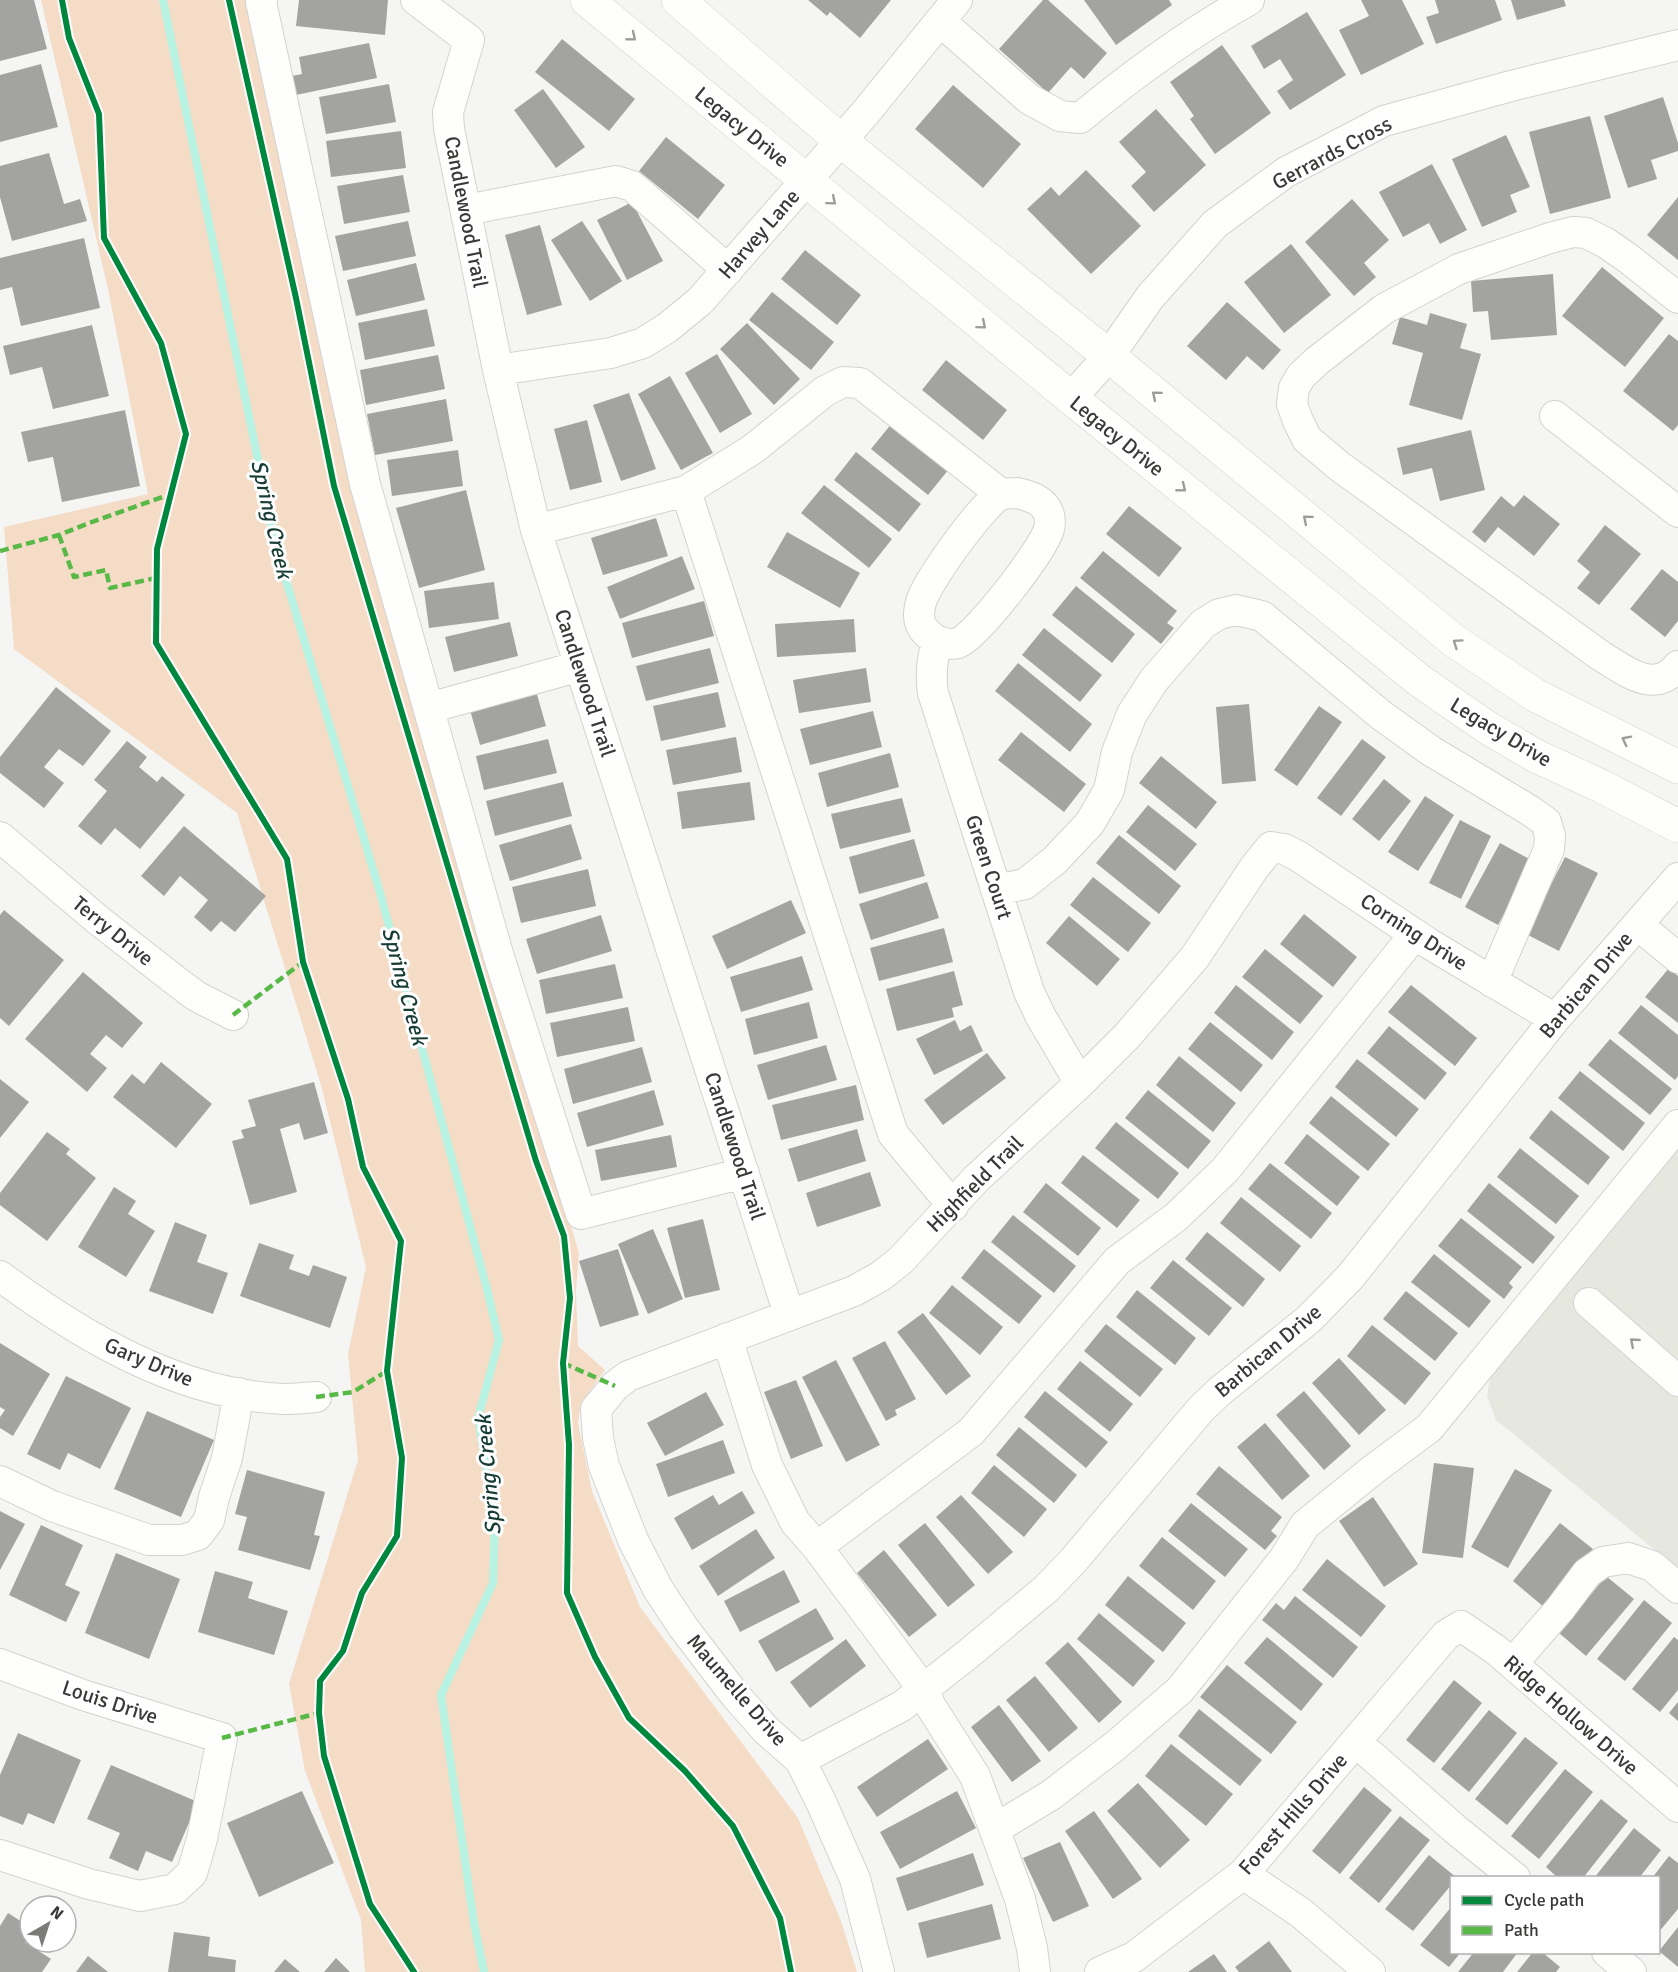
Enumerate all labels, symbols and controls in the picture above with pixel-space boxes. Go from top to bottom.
one-way arrow [626,30,637,41]
street label: Legacy Drive [690,81,794,173]
street label: Gerrards Cross [1268,111,1396,195]
street label: Candlewood Trail [439,134,493,290]
street label: Harvey Lane [713,184,805,284]
one-way arrow [825,194,836,205]
one-way arrow [975,318,986,329]
street label: Legacy Drive [1065,390,1169,482]
one-way arrow [1152,391,1163,402]
water label: Spring Creek [245,457,299,583]
one-way arrow [1175,481,1186,492]
one-way arrow [1303,515,1314,526]
street label: Candlewood Trail [549,606,621,760]
one-way arrow [1453,639,1464,650]
street label: Legacy Drive [1445,692,1557,772]
one-way arrow [1621,736,1632,747]
street label: Green Court [960,811,1018,923]
street label: Corning Drive [1356,888,1472,976]
street label: Terry Drive [67,891,159,971]
water label: Spring Creek [376,924,434,1050]
street label: Barbican Drive [1534,926,1638,1044]
street label: Candlewood Trail [699,1069,771,1223]
street label: Highfield Trail [921,1130,1029,1238]
street label: Barbican Drive [1209,1299,1327,1403]
street label: Gary Drive [101,1332,197,1392]
one-way arrow [1630,1338,1641,1349]
water label: Spring Creek [469,1412,507,1536]
street label: Maumelle Drive [681,1629,793,1751]
street label: Ridge Hollow Drive [1498,1649,1644,1781]
street label: Louis Drive [59,1674,161,1730]
street label: Forest Hills Drive [1233,1748,1353,1880]
legend [1450,1876,1660,1954]
text: Cycle path [1504,1889,1584,1911]
north arrow [18,1894,78,1954]
text: N [46,1902,67,1924]
text: Path [1504,1919,1539,1941]

